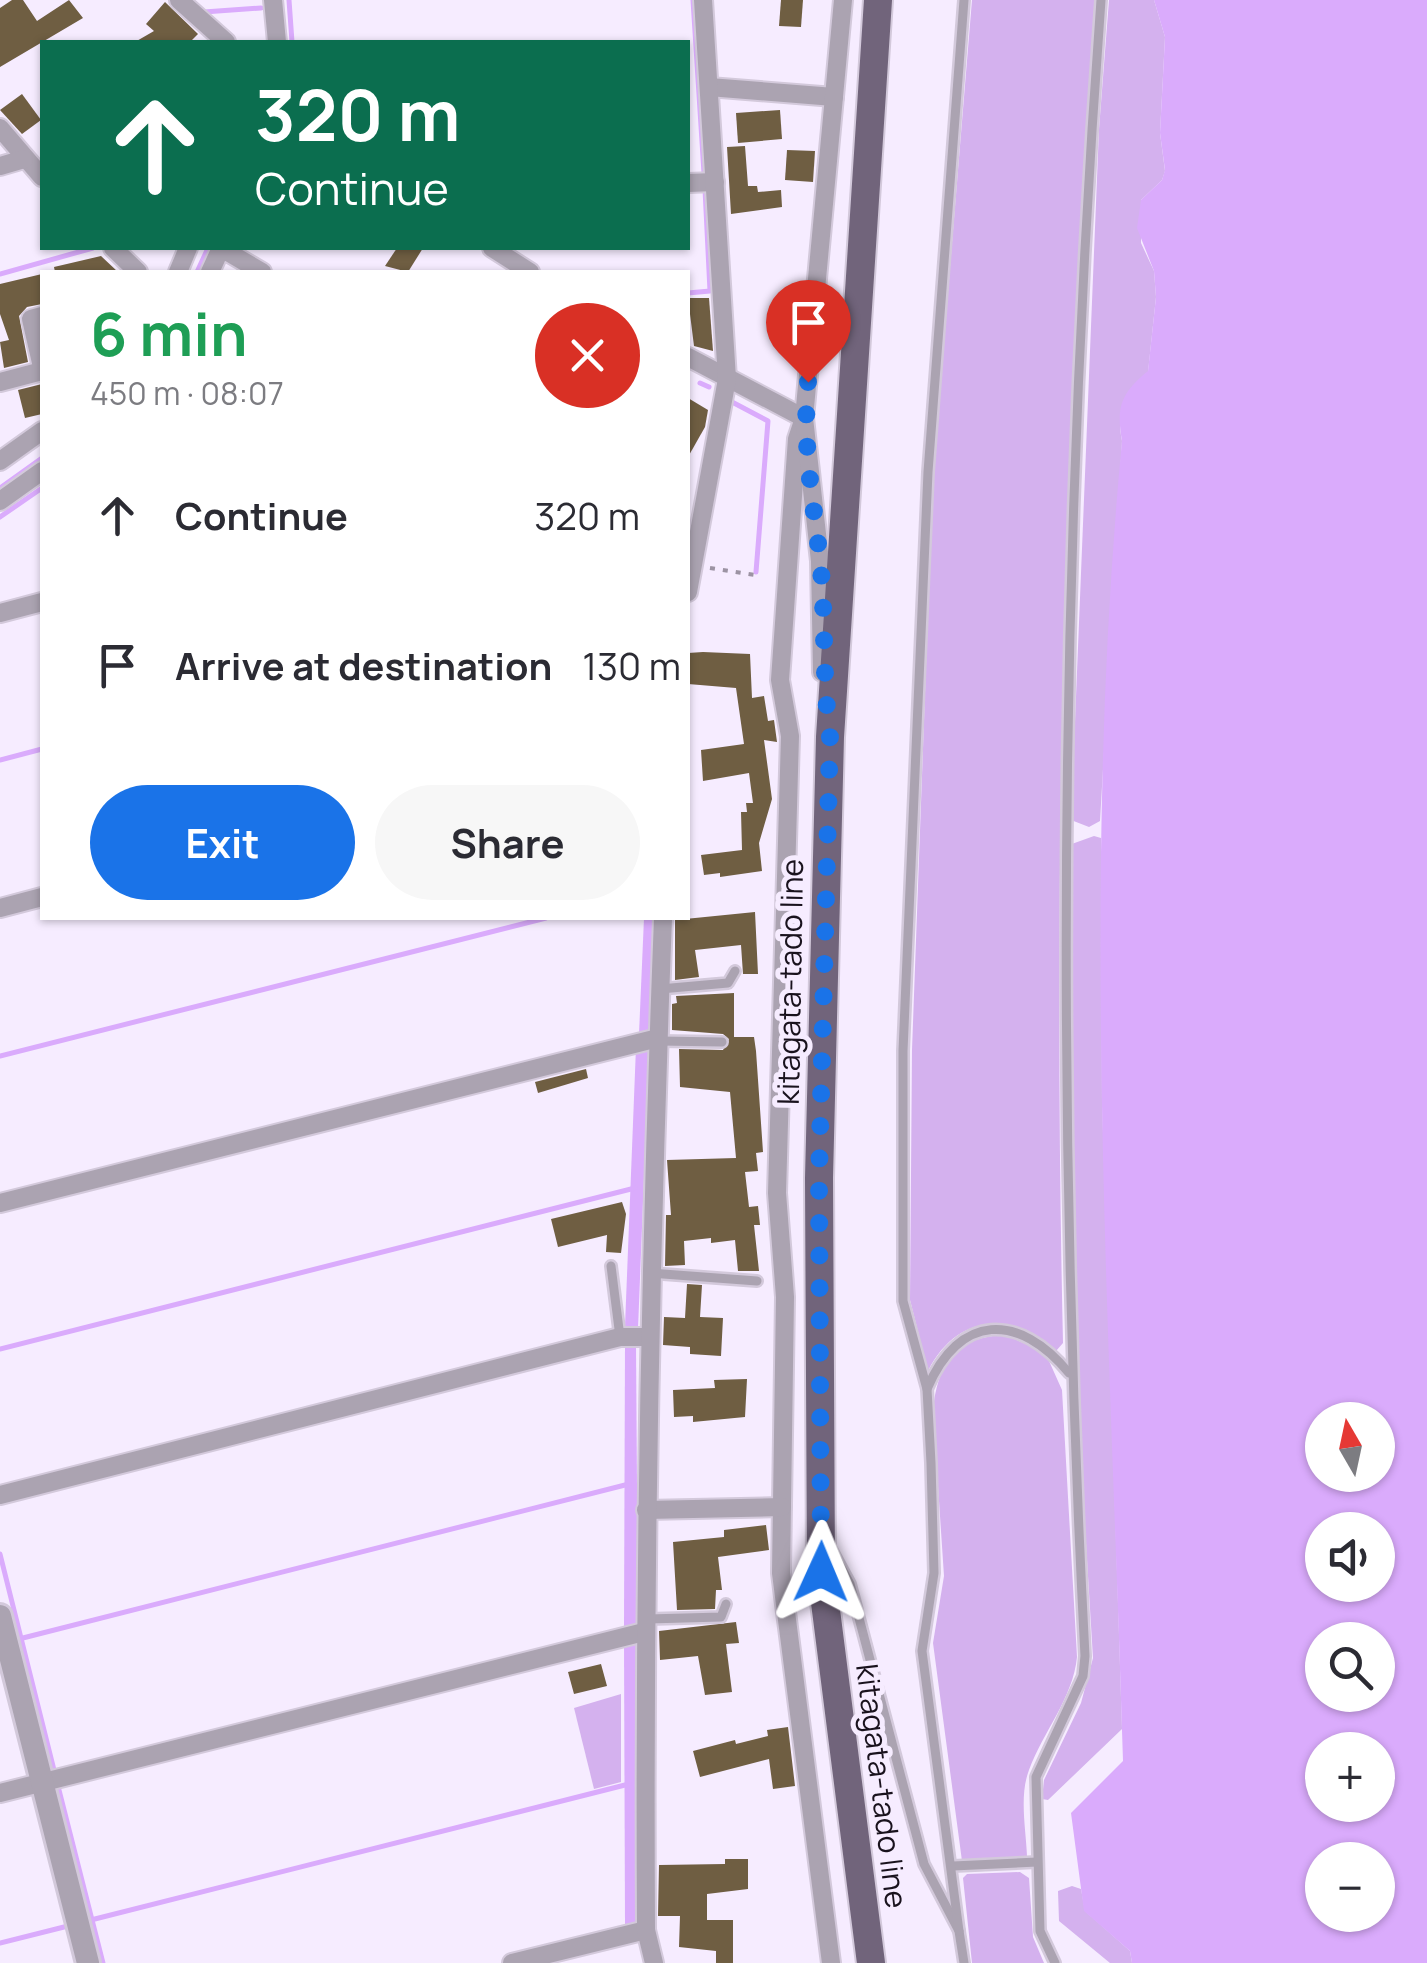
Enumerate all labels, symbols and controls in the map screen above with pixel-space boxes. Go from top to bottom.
text: 320 m [255,66,460,162]
icon: ahead [90,80,220,210]
text: Continue [255,157,449,219]
pin [766,280,851,383]
text: 6 min [90,292,248,374]
icon: arrive [781,295,836,350]
button: close [535,303,640,408]
text: 450 m · 08:07 [90,371,284,415]
icon: ahead [90,488,145,543]
text: Continue [175,489,348,541]
text: 320 m [534,489,640,541]
icon: arrive [90,638,145,693]
text: Arrive at destination [175,639,552,691]
text: 130 m [582,639,681,691]
button: Exit [90,785,355,900]
button: Share [375,785,640,900]
street label: kitagata-tado line [767,859,812,1105]
north arrow [1305,1402,1395,1492]
map controls [1305,1402,1395,1932]
button: sound [1305,1512,1395,1602]
position arrow [769,1520,873,1624]
button: search [1305,1622,1395,1712]
street label: kitagata-tado line [847,1661,918,1910]
button: + [1305,1732,1395,1822]
button: − [1305,1842,1395,1932]

